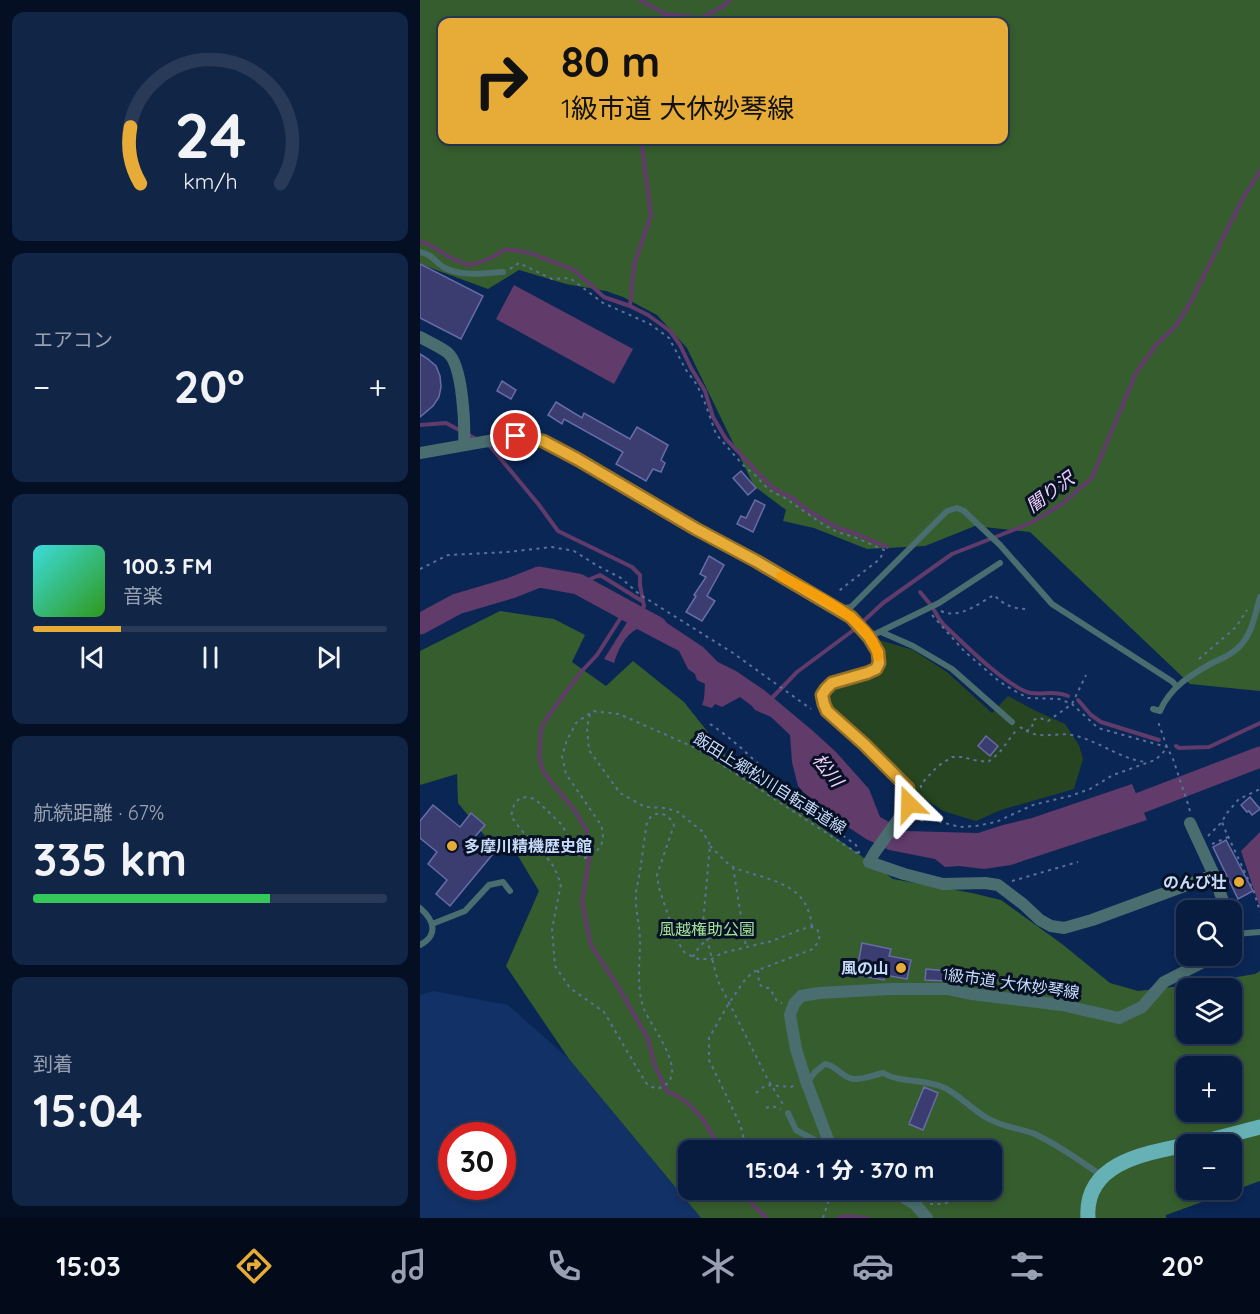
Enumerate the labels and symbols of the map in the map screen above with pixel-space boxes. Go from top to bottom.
pin [490,410,541,461]
water label: 闇り沢 [1021,466,1080,517]
street label: 飯田上郷松川自転車道線 [690,728,850,838]
water label: 松川 [808,749,849,793]
position arrow [877,772,941,836]
place label: 多摩川精機歴史館 [464,836,592,856]
marker: 多摩川精機歴史館 [445,839,459,853]
place label: のんび壮 [1163,872,1227,892]
marker: のんび壮 [1232,875,1246,889]
park label: 風越権助公園 [659,919,755,939]
place label: 風の山 [841,958,889,978]
marker: 風の山 [894,961,908,975]
street label: 1級市道 大休妙琴線 [941,963,1081,1003]
speed limit sign: 30 [438,1122,516,1200]

